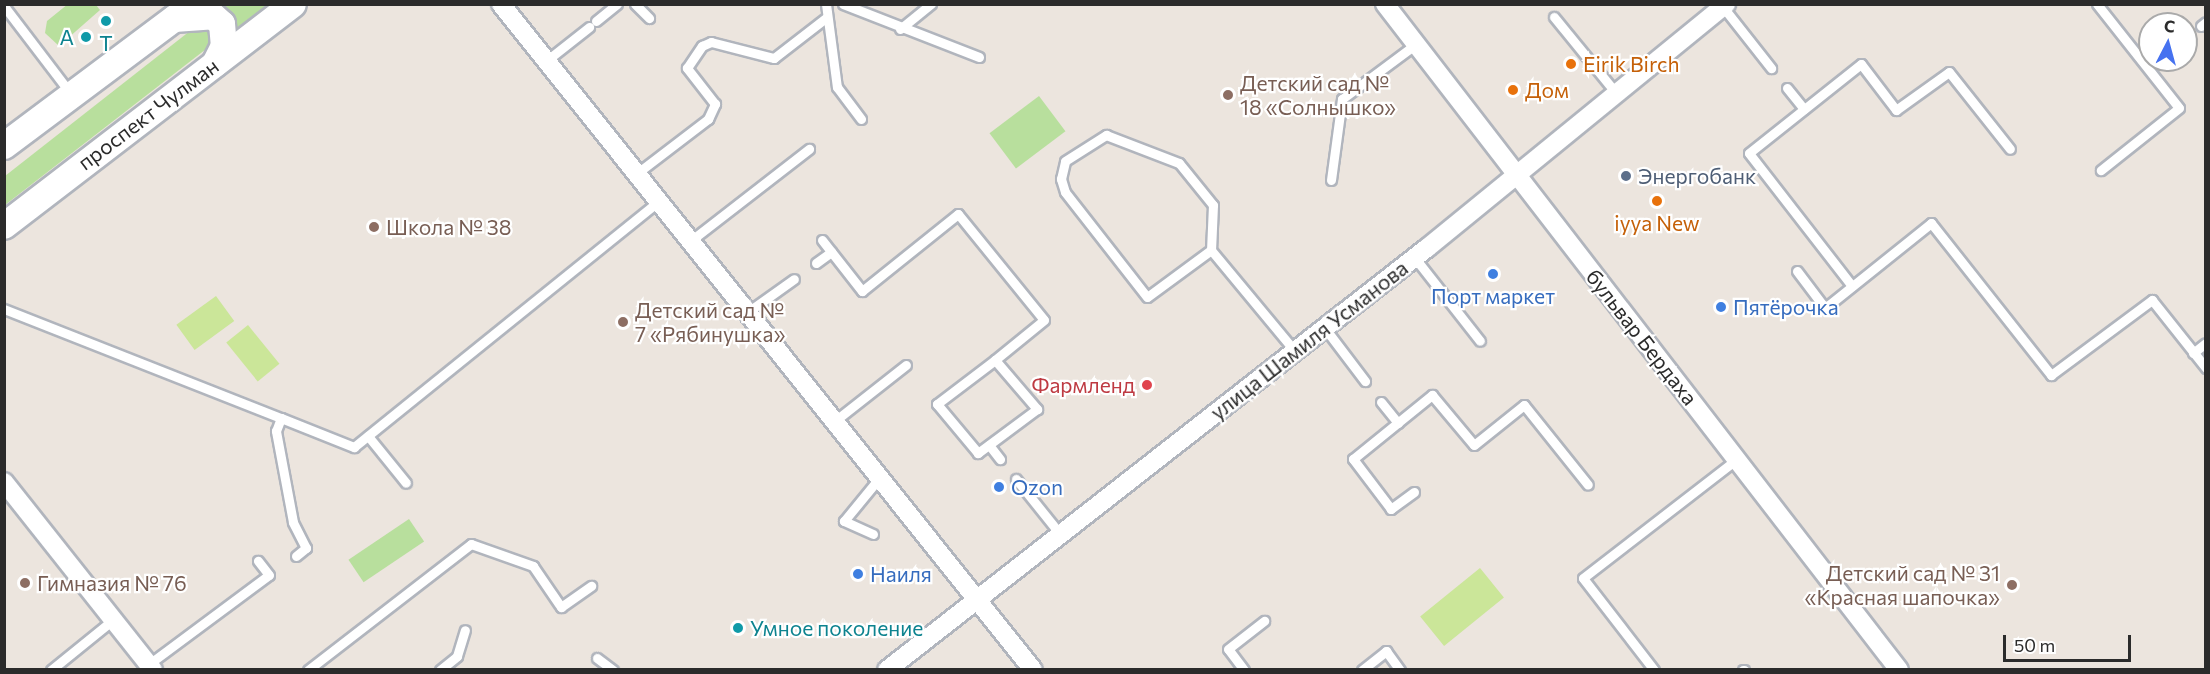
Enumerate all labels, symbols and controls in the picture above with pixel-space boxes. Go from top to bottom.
north arrow [2138,12,2198,72]
marker: Т [99,14,113,28]
text: С [2163,16,2176,36]
place label: А [60,24,74,50]
marker: А [79,30,93,44]
place label: Т [99,30,113,56]
place label: Eirik Birch [1583,51,1679,77]
street label: проспект Чулман [73,53,223,175]
marker: Eirik Birch [1564,57,1578,71]
place label: Детский сад № 18 «Солнышко» [1240,70,1396,120]
place label: Дом [1525,77,1569,103]
marker: Дом [1506,83,1520,97]
marker: Детский сад № 18 «Солнышко» [1221,88,1235,102]
place label: Энергобанк [1638,163,1756,189]
marker: Энергобанк [1619,169,1633,183]
marker: iyya New [1650,194,1664,208]
place label: iyya New [1614,210,1700,236]
place label: Школа № 38 [386,214,511,240]
marker: Школа № 38 [367,220,381,234]
street label: улица Шамиля Усманова [1205,255,1413,425]
street label: бульвар Бердаха [1581,264,1703,410]
marker: Порт маркет [1486,267,1500,281]
place label: Порт маркет [1431,283,1555,309]
place label: Пятёрочка [1733,294,1839,320]
place label: Детский сад № 7 «Рябинушка» [635,297,785,347]
marker: Пятёрочка [1714,300,1728,314]
marker: Детский сад № 7 «Рябинушка» [616,315,630,329]
place label: Фармленд [1032,372,1135,398]
marker: Фармленд [1140,378,1154,392]
place label: Ozon [1011,474,1063,500]
marker: Ozon [992,480,1006,494]
place label: Детский сад № 31 «Красная шапочка» [1804,560,2000,610]
place label: Наиля [870,561,932,587]
marker: Наиля [851,567,865,581]
place label: Гимназия № 76 [37,570,187,596]
marker: Гимназия № 76 [18,576,32,590]
marker: Детский сад № 31 «Красная шапочка» [2005,578,2019,592]
place label: Умное поколение [750,615,923,641]
marker: Умное поколение [731,621,745,635]
scale bar [2006,623,2134,661]
text: 50 m [2014,634,2055,656]

